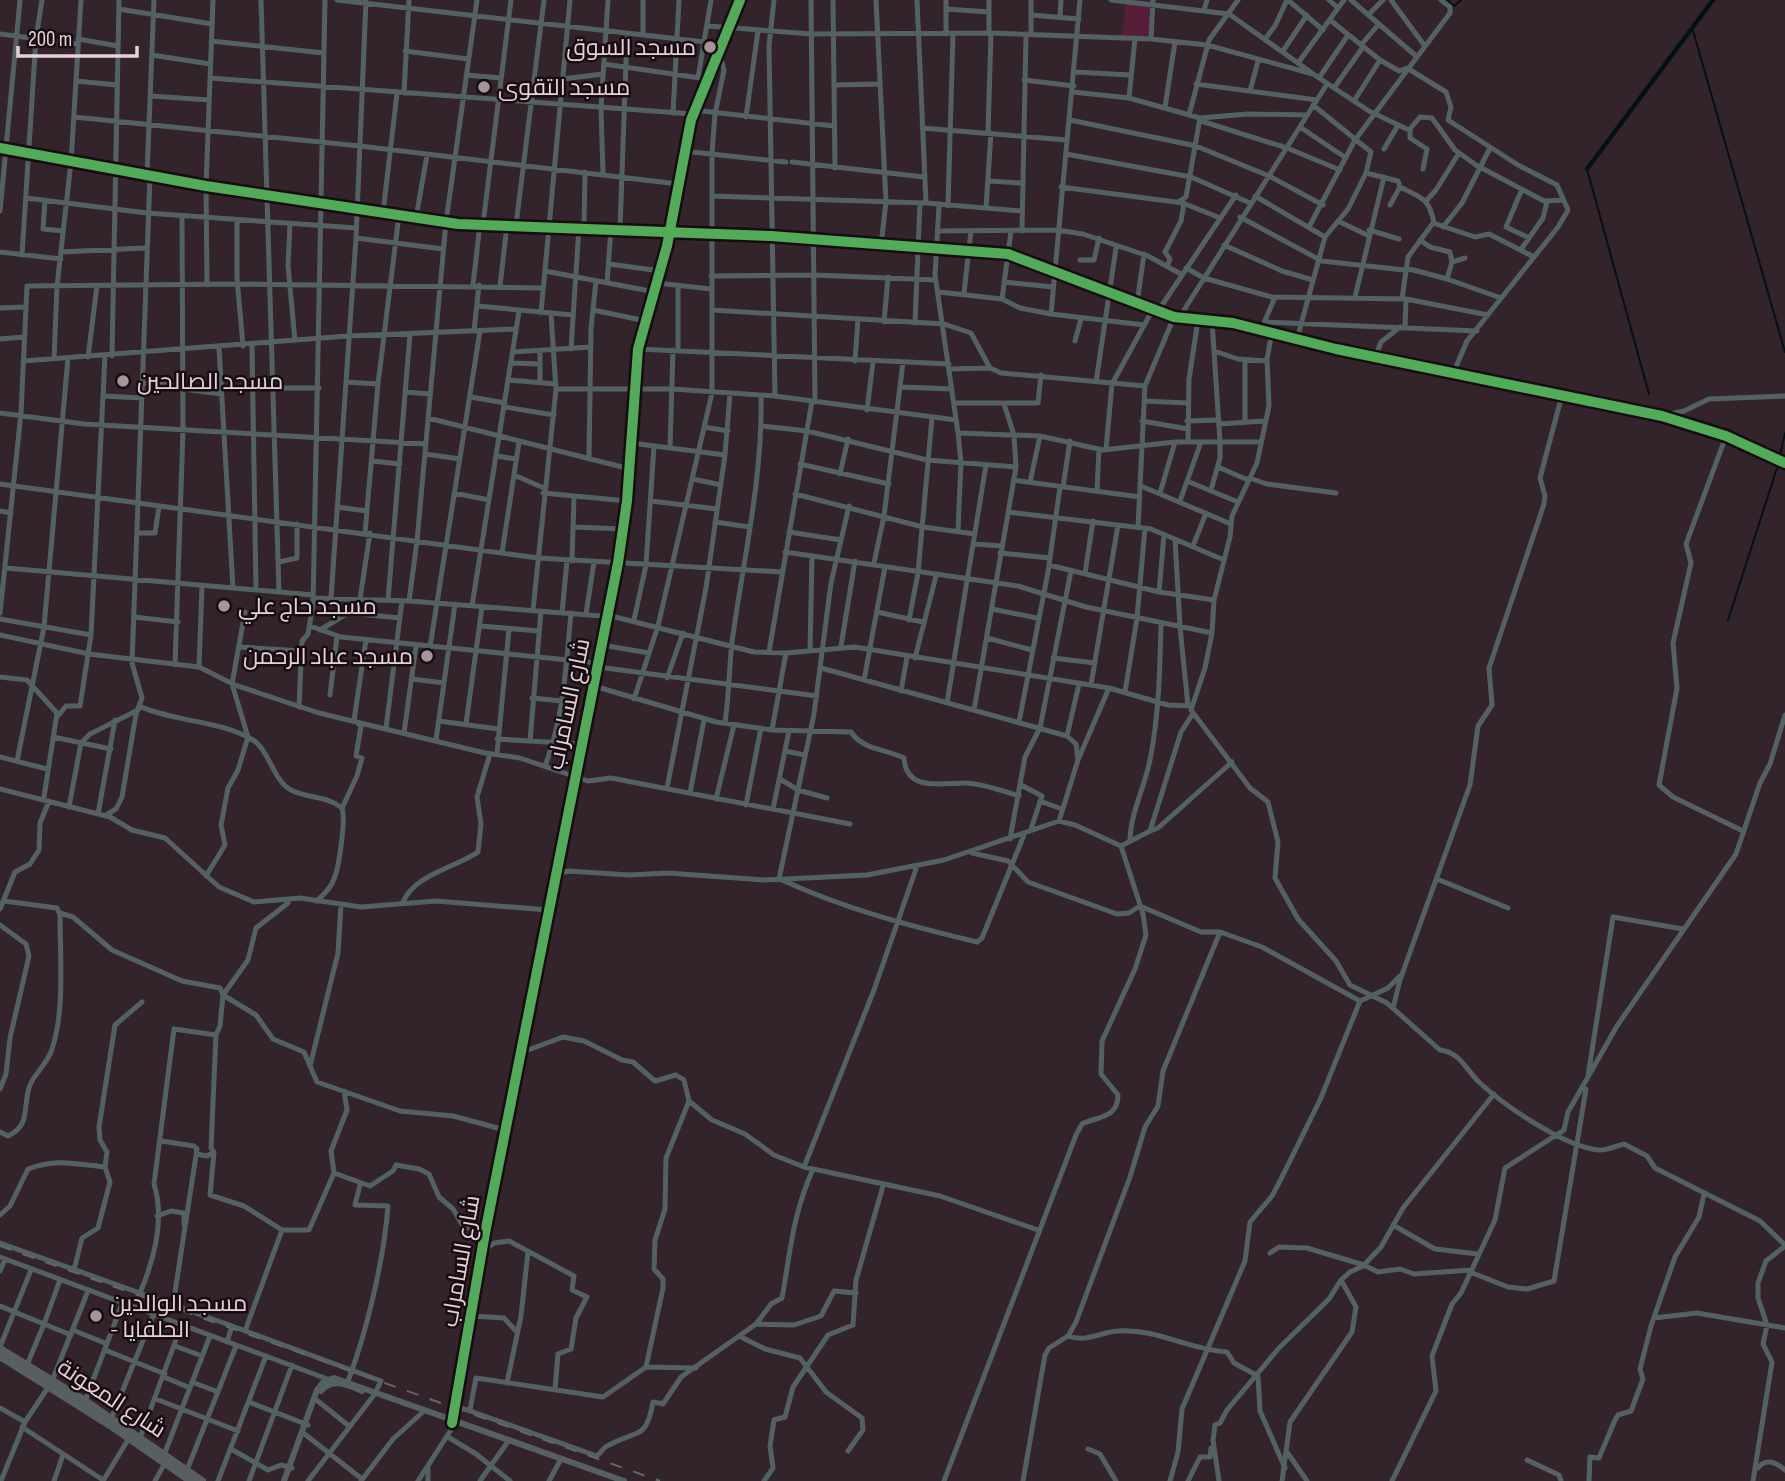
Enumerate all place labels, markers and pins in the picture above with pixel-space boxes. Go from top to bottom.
place label: مسجد السوق [566,34,696,62]
marker: مسجد السوق [702,39,718,55]
place label: مسجد التقوى [498,74,630,102]
marker: مسجد التقوى [476,79,492,95]
place label: مسجد الصالحين [137,368,283,396]
marker: مسجد الصالحين [115,373,131,389]
place label: مسجد حاج علي [238,593,377,624]
marker: مسجد حاج علي [216,598,232,614]
place label: مسجد عباد الرحمن [243,643,413,671]
marker: مسجد عباد الرحمن [419,648,435,664]
place label: مسجد الوالدين - الحلفايا [110,1290,247,1344]
marker: مسجد الوالدين - الحلفايا [88,1308,104,1324]

